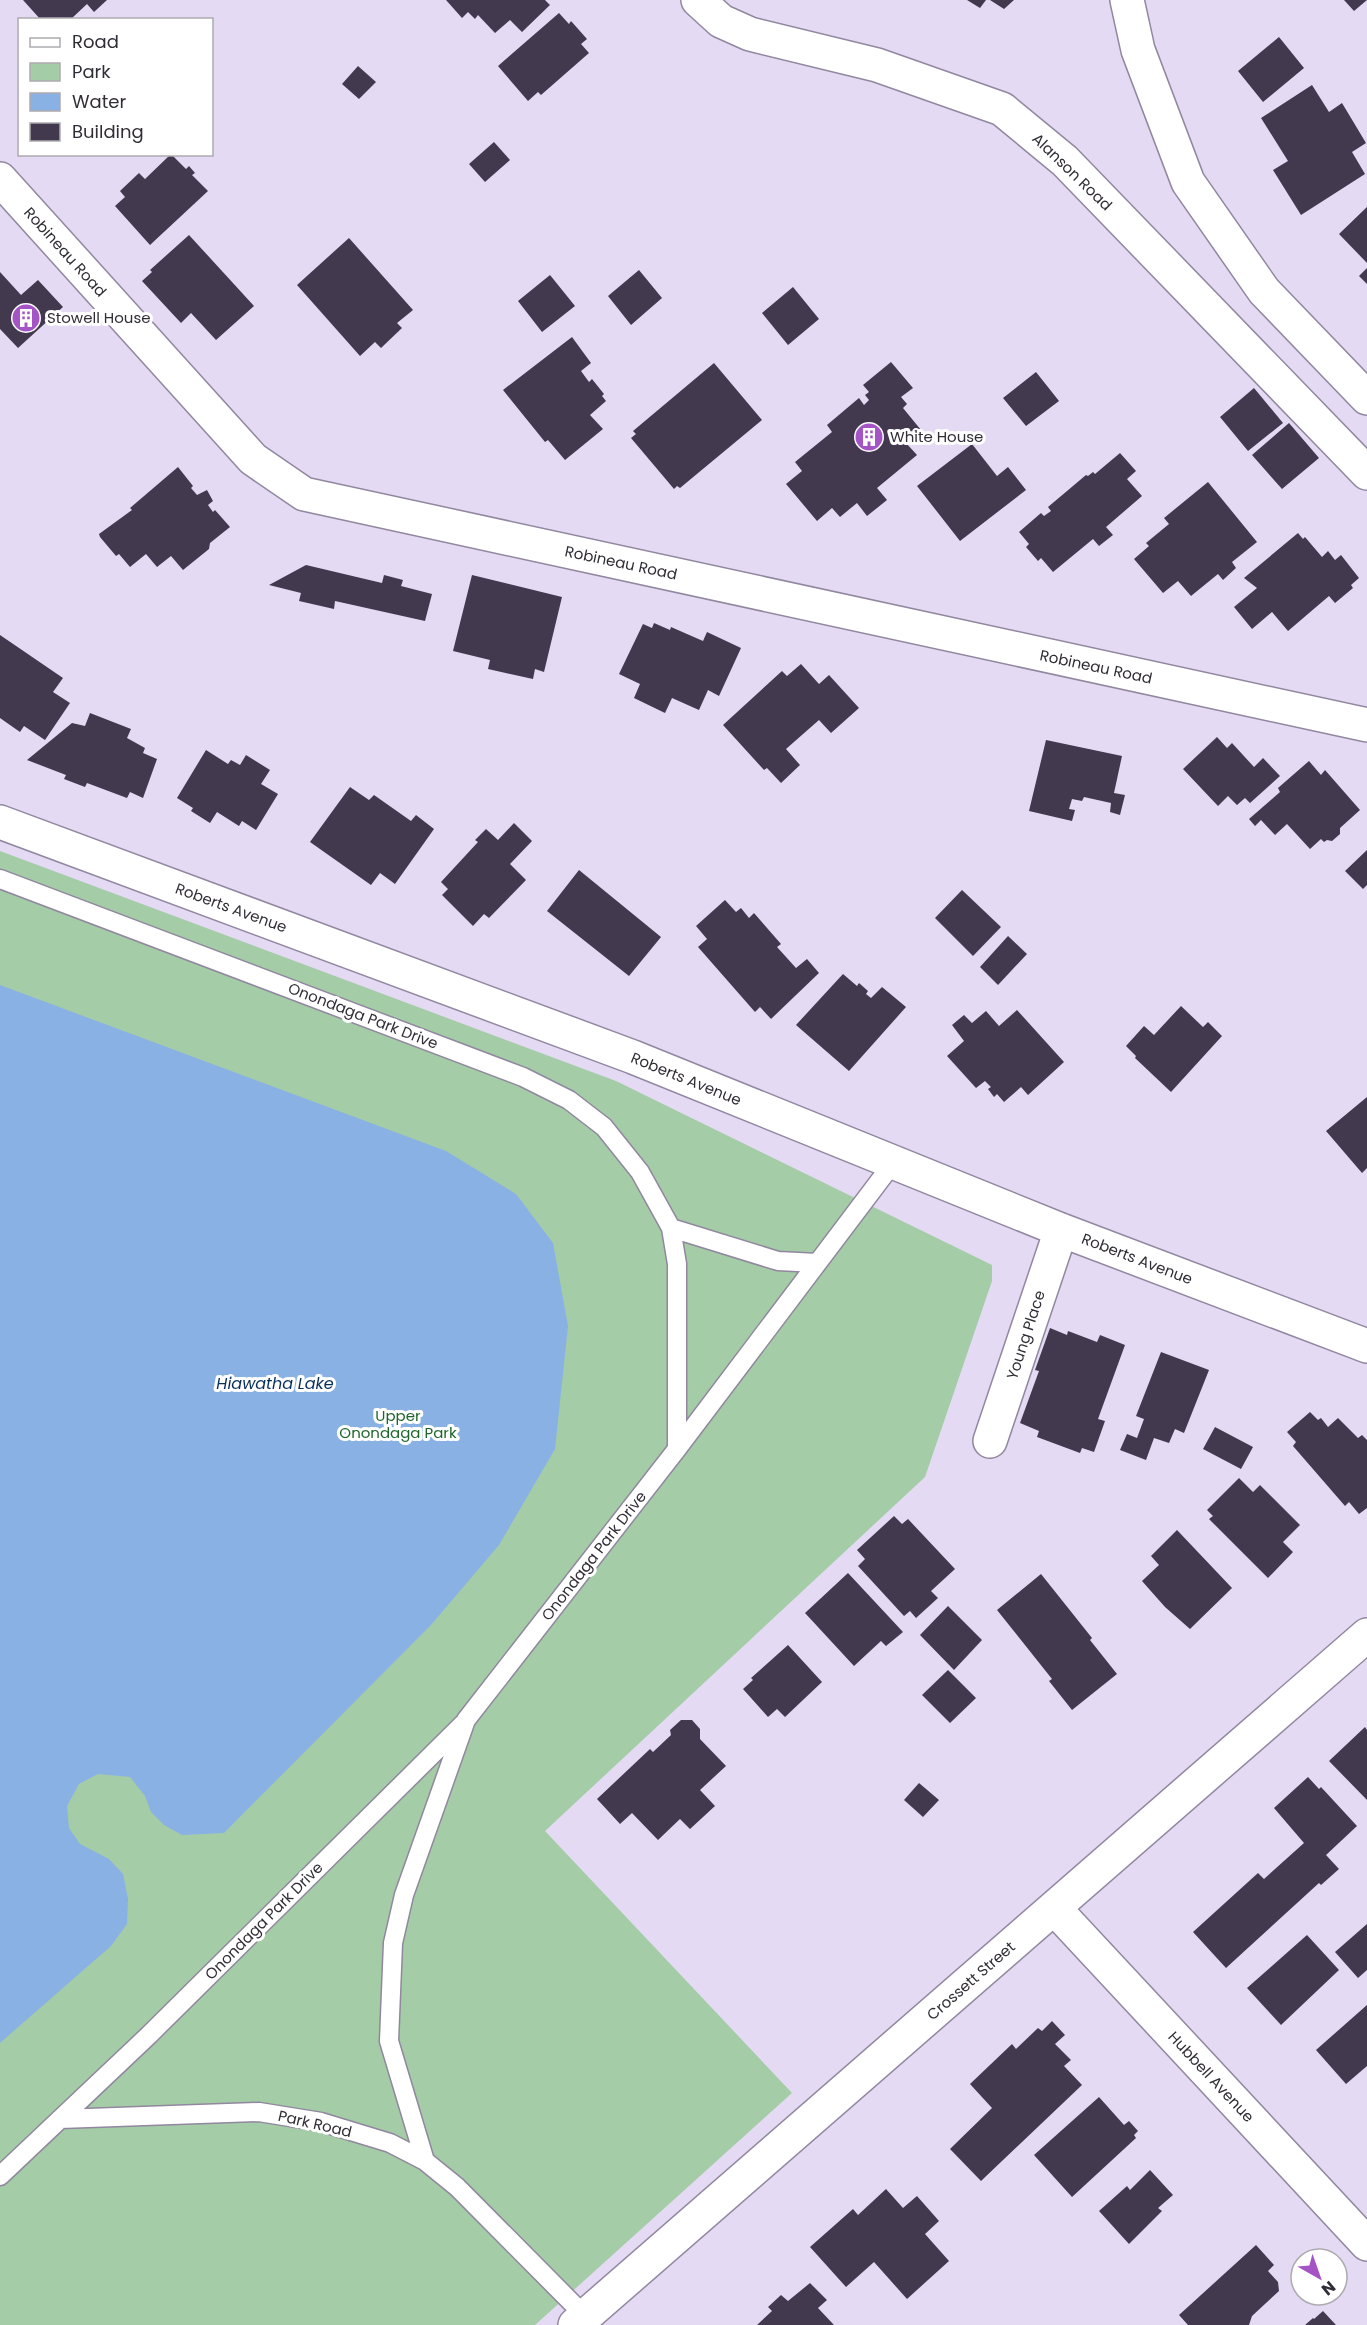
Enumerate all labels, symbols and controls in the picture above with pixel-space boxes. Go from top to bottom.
legend [18,18,213,156]
text: Road [72,29,119,54]
text: Park [72,59,111,84]
text: Water [72,89,126,114]
text: Building [72,119,144,144]
street label: Alanson Road [1028,128,1117,215]
street label: Robineau Road [19,202,111,301]
building icon: Stowell House [10,302,42,334]
place label: Stowell House [47,307,151,328]
building icon: White House [853,421,885,453]
place label: White House [890,426,983,447]
street label: Robineau Road [563,540,679,585]
street label: Robineau Road [1038,644,1154,689]
street label: Roberts Avenue [172,878,290,937]
street label: Onondaga Park Drive [285,977,441,1054]
street label: Roberts Avenue [628,1047,745,1110]
street label: Roberts Avenue [1079,1228,1196,1289]
street label: Young Place [1001,1288,1050,1382]
water label: Hiawatha Lake [216,1372,334,1395]
park label: Upper Onondaga Park [339,1405,457,1443]
street label: Onondaga Park Drive [536,1487,651,1625]
street label: Onondaga Park Drive [200,1857,327,1984]
street label: Crossett Street [922,1936,1019,2025]
street label: Hubbell Avenue [1164,2027,1259,2127]
street label: Park Road [276,2105,354,2142]
north arrow [1289,2247,1349,2307]
text: N [1316,2275,1340,2301]

